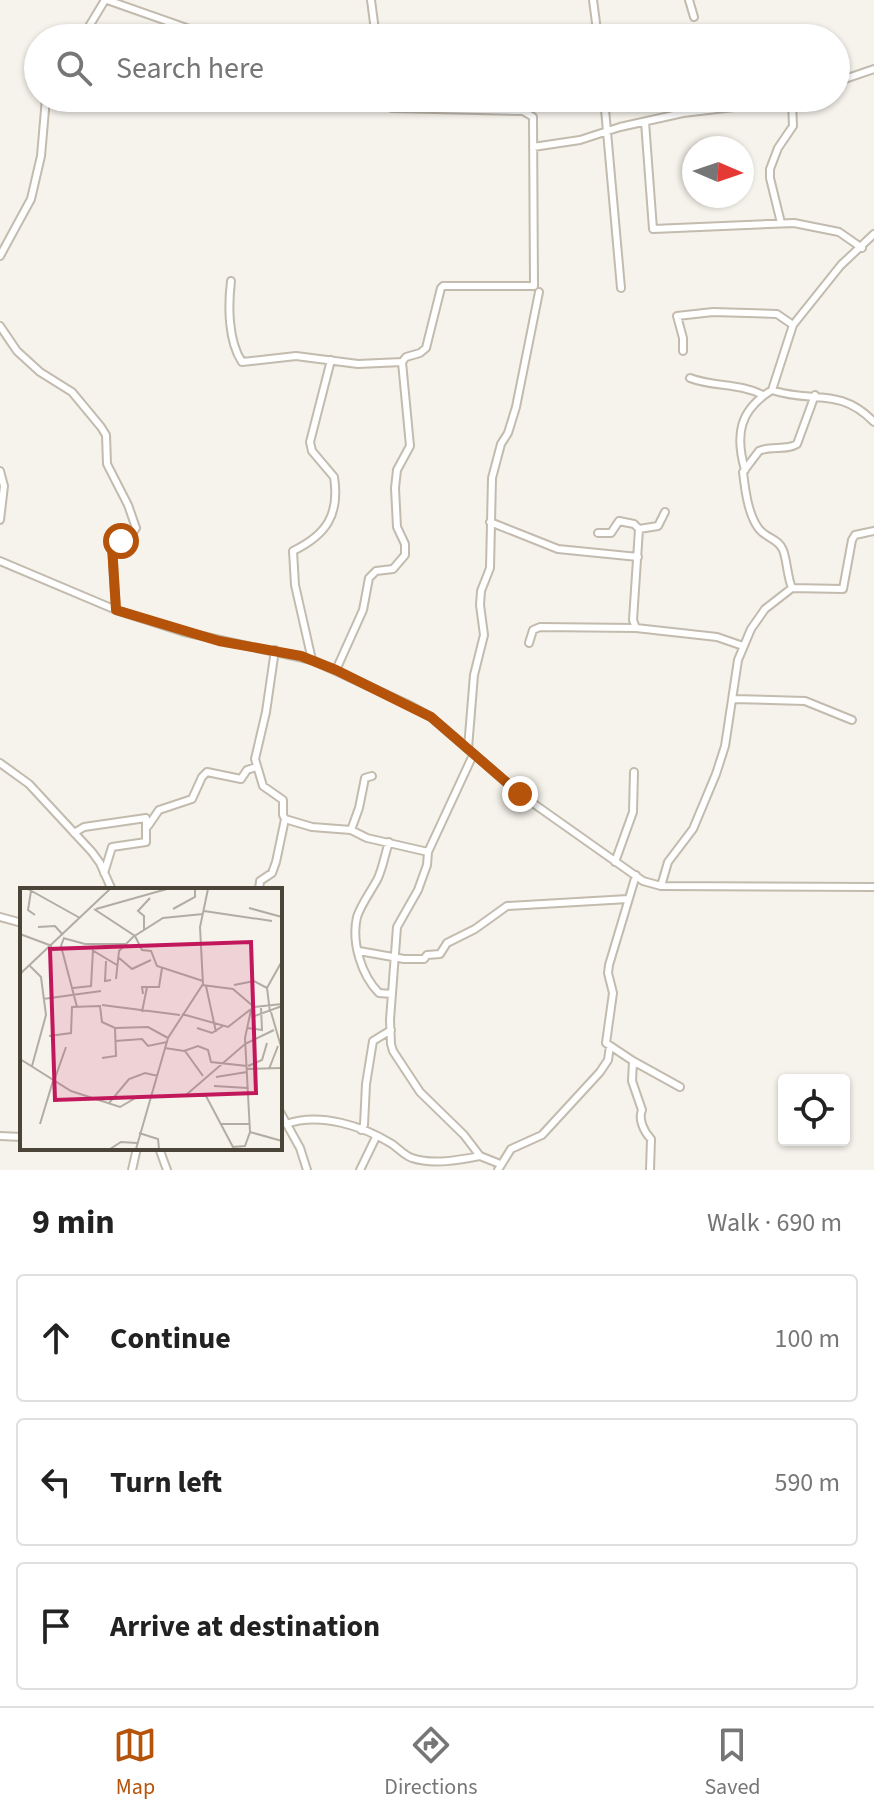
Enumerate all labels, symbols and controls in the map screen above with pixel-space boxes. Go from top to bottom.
search box [24,24,850,112]
icon: search [52,46,96,90]
text: Search here [116,47,264,90]
north arrow [682,136,754,208]
route start [103,523,139,559]
route end [502,776,538,812]
inset map [20,888,282,1150]
map controls [778,1074,850,1146]
button: locate [778,1074,850,1146]
text: 9 min [32,1198,115,1247]
text: Walk · 690 m [707,1204,842,1241]
icon: ahead [34,1316,78,1360]
text: Continue [110,1317,231,1360]
text: 100 m [774,1320,840,1357]
icon: left [34,1460,78,1504]
text: Turn left [110,1461,222,1504]
text: 590 m [774,1464,840,1501]
icon: arrive [34,1604,78,1648]
text: Arrive at destination [110,1605,380,1648]
tab: Map [113,1723,157,1803]
tab: Directions [384,1723,477,1803]
tab: Saved [704,1723,761,1803]

